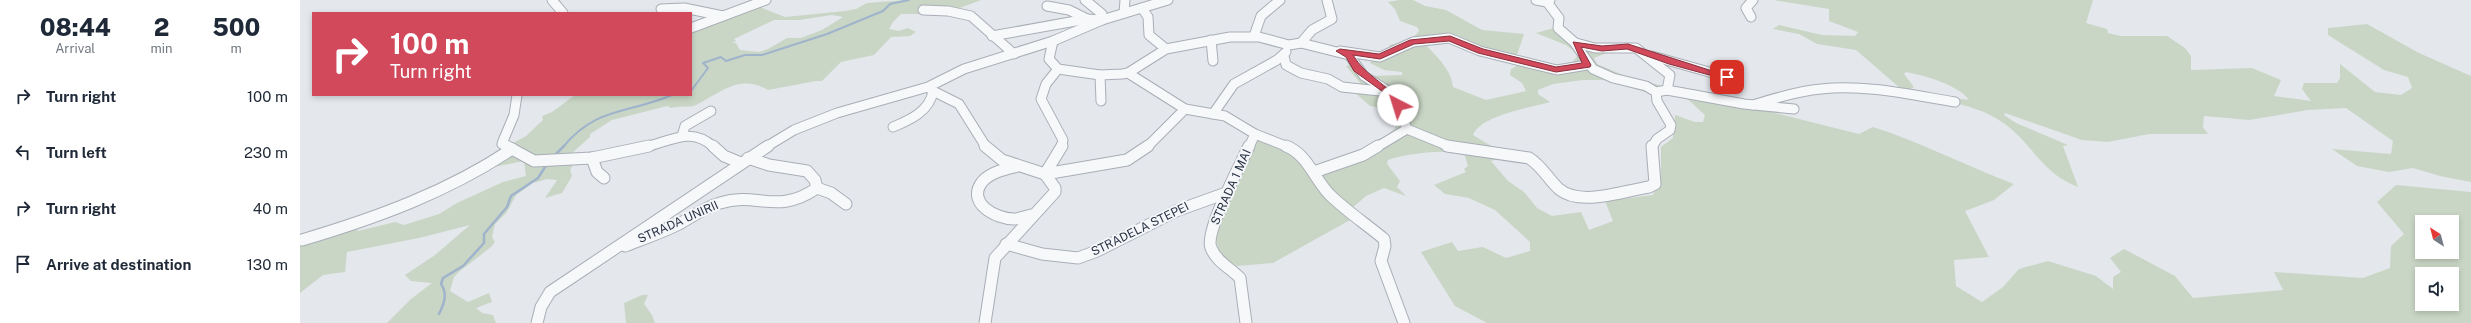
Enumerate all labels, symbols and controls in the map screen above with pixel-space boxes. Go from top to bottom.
text: 08:44 [40,13,111,41]
text: 2 [154,13,169,41]
text: 500 [212,13,260,41]
text: 100 m [390,27,469,60]
icon: right [324,28,376,80]
text: Arrival [55,41,95,56]
text: min [150,41,173,56]
text: m [231,41,242,56]
pin [1710,60,1744,94]
text: Turn right [390,61,472,82]
icon: arrive [1716,66,1738,88]
position arrow [1377,84,1419,126]
icon: right [12,85,34,107]
text: Turn right [46,88,116,105]
text: 100 m [247,88,288,105]
icon: left [12,141,34,163]
text: Turn left [46,144,107,161]
text: 230 m [244,144,288,161]
street label: STRADA 1 MAI [1208,147,1254,227]
icon: right [12,197,34,219]
street label: STRADA UNIRII [635,198,721,246]
street label: STRADELA STEPEI [1089,199,1191,259]
text: Turn right [46,200,116,217]
text: 40 m [253,200,288,217]
north arrow [2415,215,2459,259]
map controls [2415,215,2459,311]
icon: arrive [12,253,34,275]
text: Arrive at destination [46,256,191,273]
text: 130 m [247,256,288,273]
button: sound [2415,267,2459,311]

